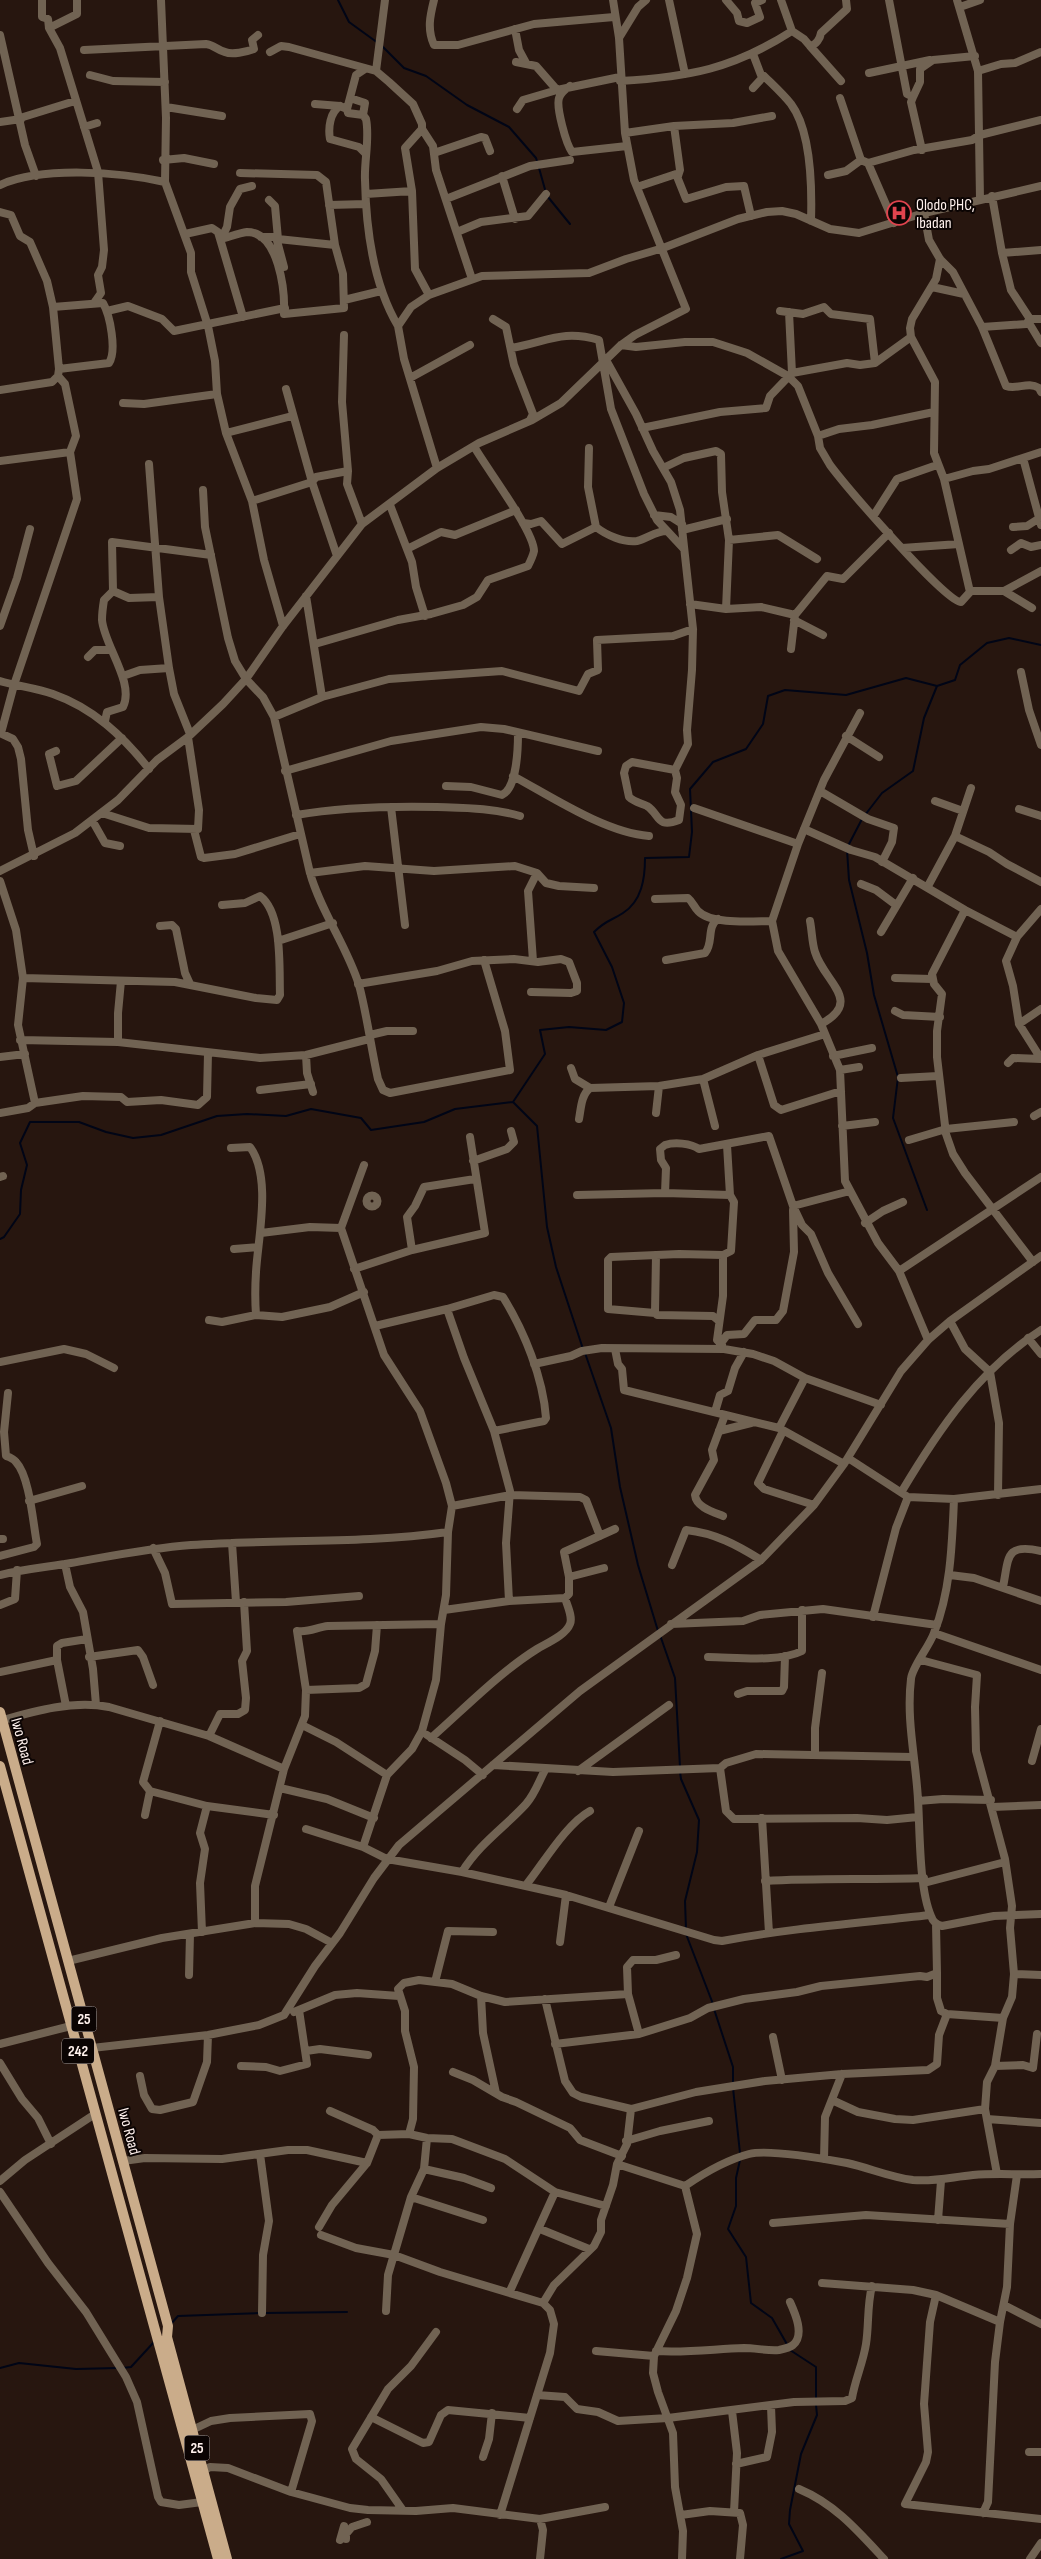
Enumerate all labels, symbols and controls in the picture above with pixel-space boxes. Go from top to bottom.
place label: Olodo PHC, Ibadan [916,196,975,233]
hospital icon: Olodo PHC, Ibadan [886,200,912,226]
street label: Iwo Road [6,1716,37,1767]
road number: 25 [72,2006,96,2032]
road number: 242 [62,2038,94,2064]
street label: Iwo Road [113,2106,144,2157]
road number: 25 [184,2436,210,2460]

